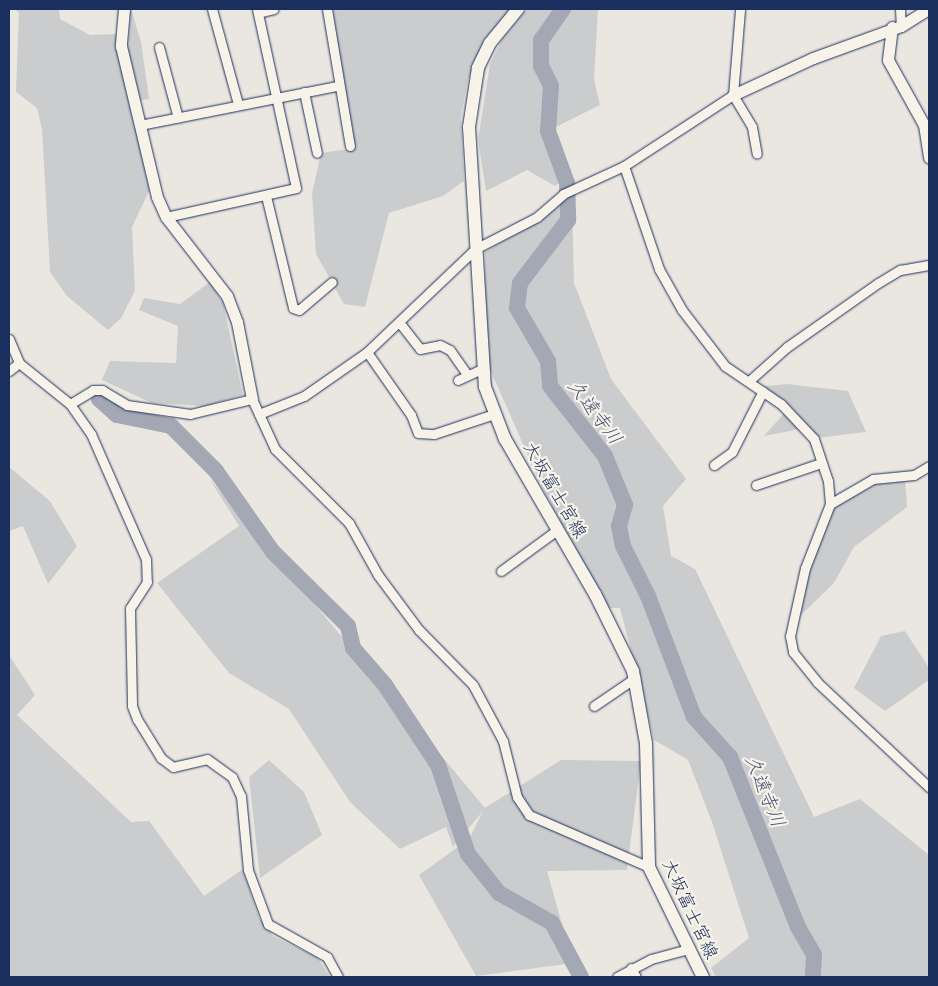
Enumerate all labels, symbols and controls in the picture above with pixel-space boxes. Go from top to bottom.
water label: 久遠寺川 [563,375,627,449]
street label: 大坂富士宮線 [519,438,591,542]
water label: 久遠寺川 [740,751,790,831]
street label: 大坂富士宮線 [657,855,723,963]

